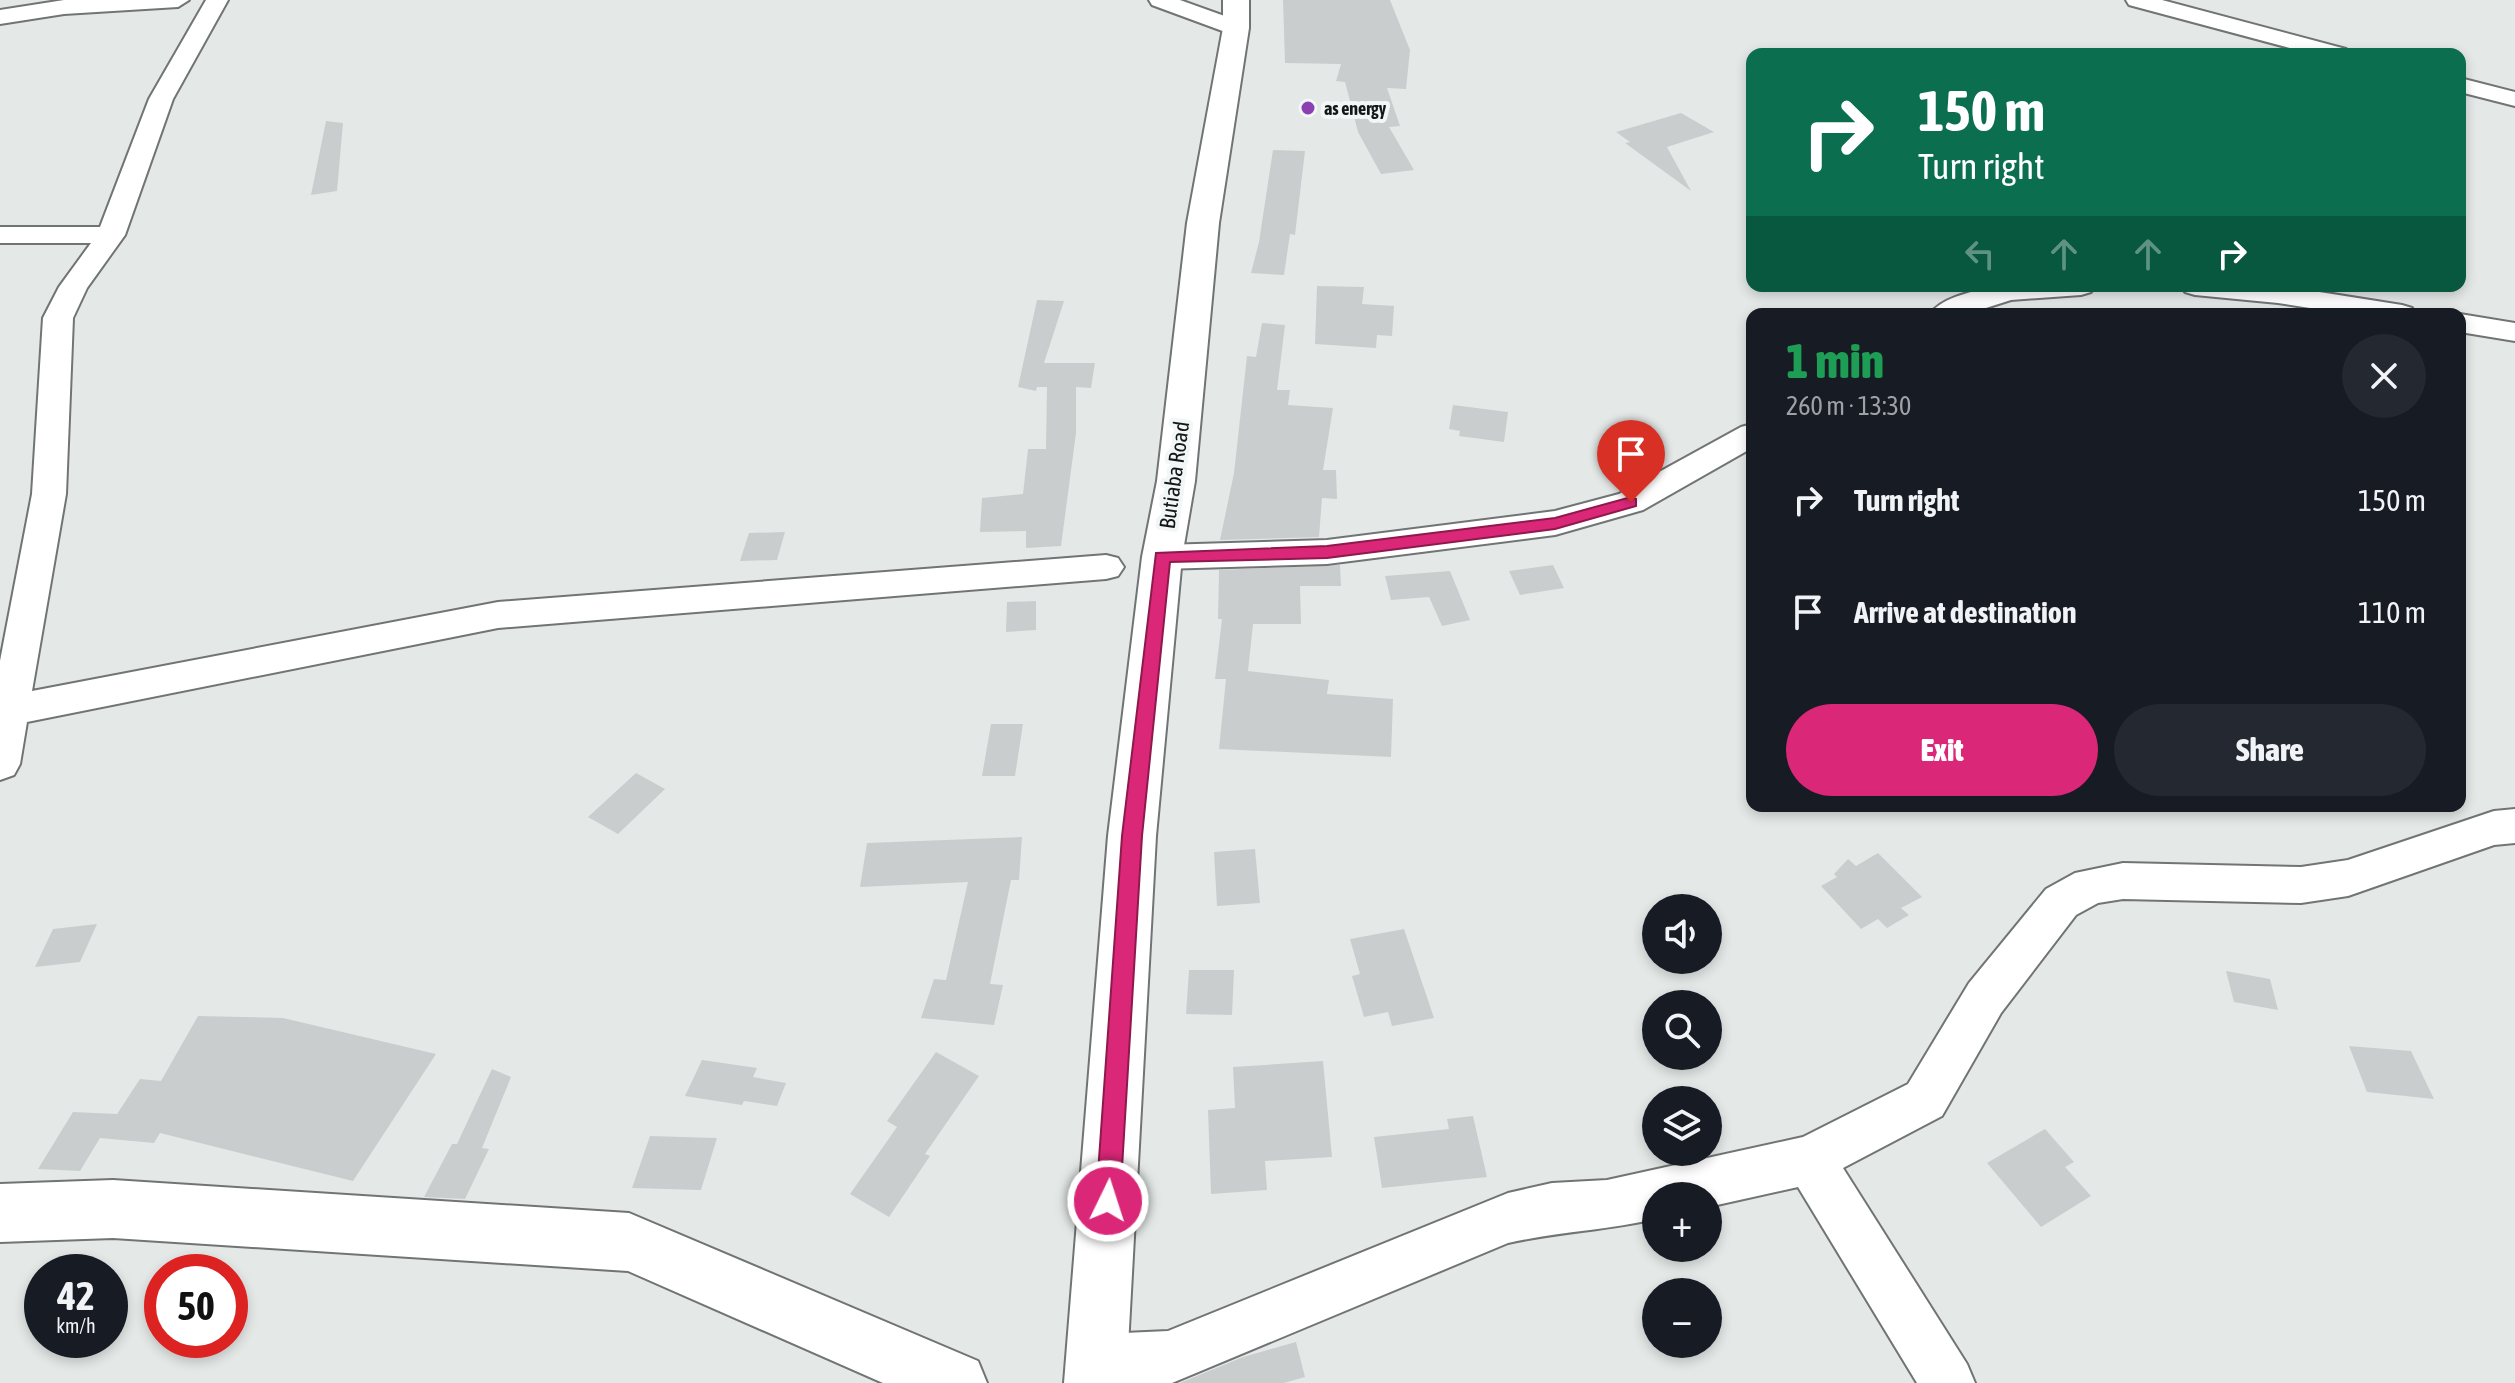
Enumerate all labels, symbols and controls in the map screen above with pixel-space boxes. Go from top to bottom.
text: 150 m [1918,79,2045,143]
icon: right [1786,80,1890,184]
place label: as energy [1324,98,1387,119]
marker: as energy [1299,99,1317,117]
text: Turn right [1918,145,2045,187]
icon: left [1958,232,2002,276]
icon: ahead [2042,232,2086,276]
icon: ahead [2126,232,2170,276]
icon: right [2210,232,2254,276]
text: 1 min [1786,333,1884,388]
button: close [2342,334,2426,418]
text: 260 m · 13:30 [1786,391,1911,421]
street label: Butiaba Road [1154,420,1194,530]
pin [1597,420,1665,502]
icon: arrive [1609,432,1653,476]
icon: right [1786,478,1830,522]
text: Turn right [1854,483,1960,517]
text: 150 m [2358,483,2426,517]
icon: arrive [1786,590,1830,634]
text: Arrive at destination [1854,595,2076,629]
text: 110 m [2358,595,2426,629]
button: Exit [1786,704,2098,796]
button: Share [2114,704,2426,796]
map controls [1642,894,1722,1358]
button: sound [1642,894,1722,974]
button: search [1642,990,1722,1070]
button: layers [1642,1086,1722,1166]
position arrow [1066,1159,1150,1243]
button: + [1642,1182,1722,1262]
speed limit sign: 50 [144,1254,248,1358]
text: 42 [57,1273,95,1318]
button: − [1642,1278,1722,1358]
text: km/h [56,1314,96,1337]

